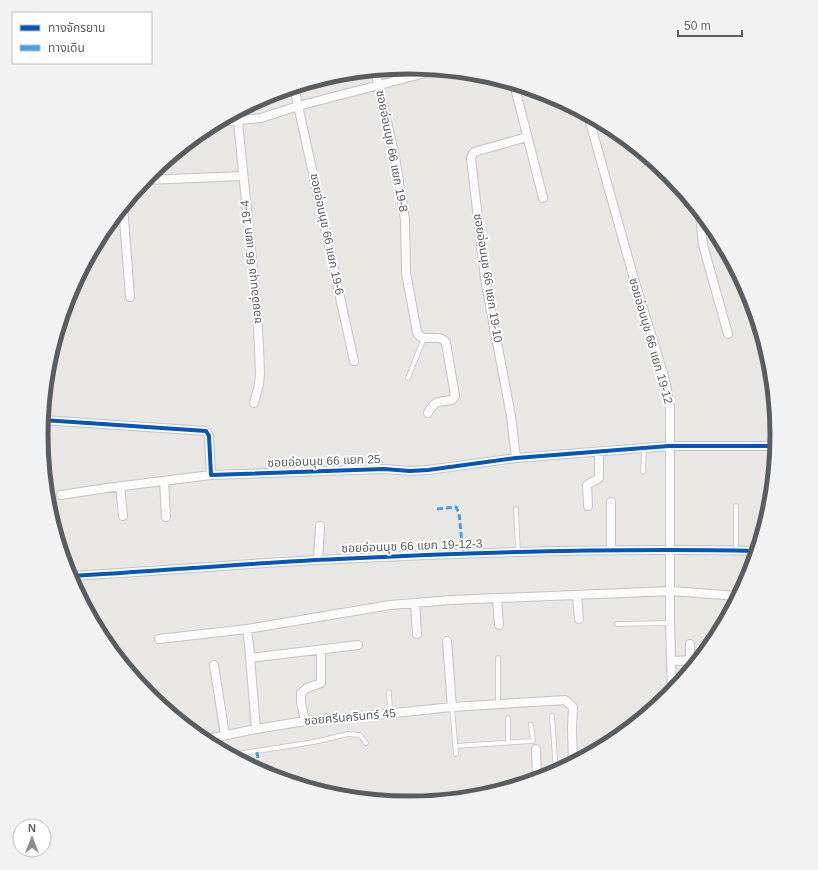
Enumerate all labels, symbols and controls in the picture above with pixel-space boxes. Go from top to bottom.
legend [12,12,152,64]
scale bar [678,12,742,38]
text: 50 m [684,19,711,33]
text: ทางจักรยาน [48,21,105,35]
text: ทางเดิน [48,41,85,55]
street label: ซอยอ่อนนุช 66 แยก 19-8 [373,89,411,213]
street label: ซอยอ่อนนุช 66 แยก 19-6 [307,172,347,296]
street label: ซอยอ่อนนุช 66 แยก 19-4 [238,199,264,324]
street label: ซอยอ่อนนุช 66 แยก 19-10 [471,212,505,344]
street label: ซอยอ่อนนุช 66 แยก 19-12 [626,276,676,406]
street label: ซอยอ่อนนุช 66 แยก 25 [267,452,381,470]
street label: ซอยอ่อนนุช 66 แยก 19-12-3 [341,537,483,555]
street label: ซอยศรีนครินทร์ 45 [304,706,397,728]
north arrow [12,818,52,858]
text: N [28,822,36,834]

